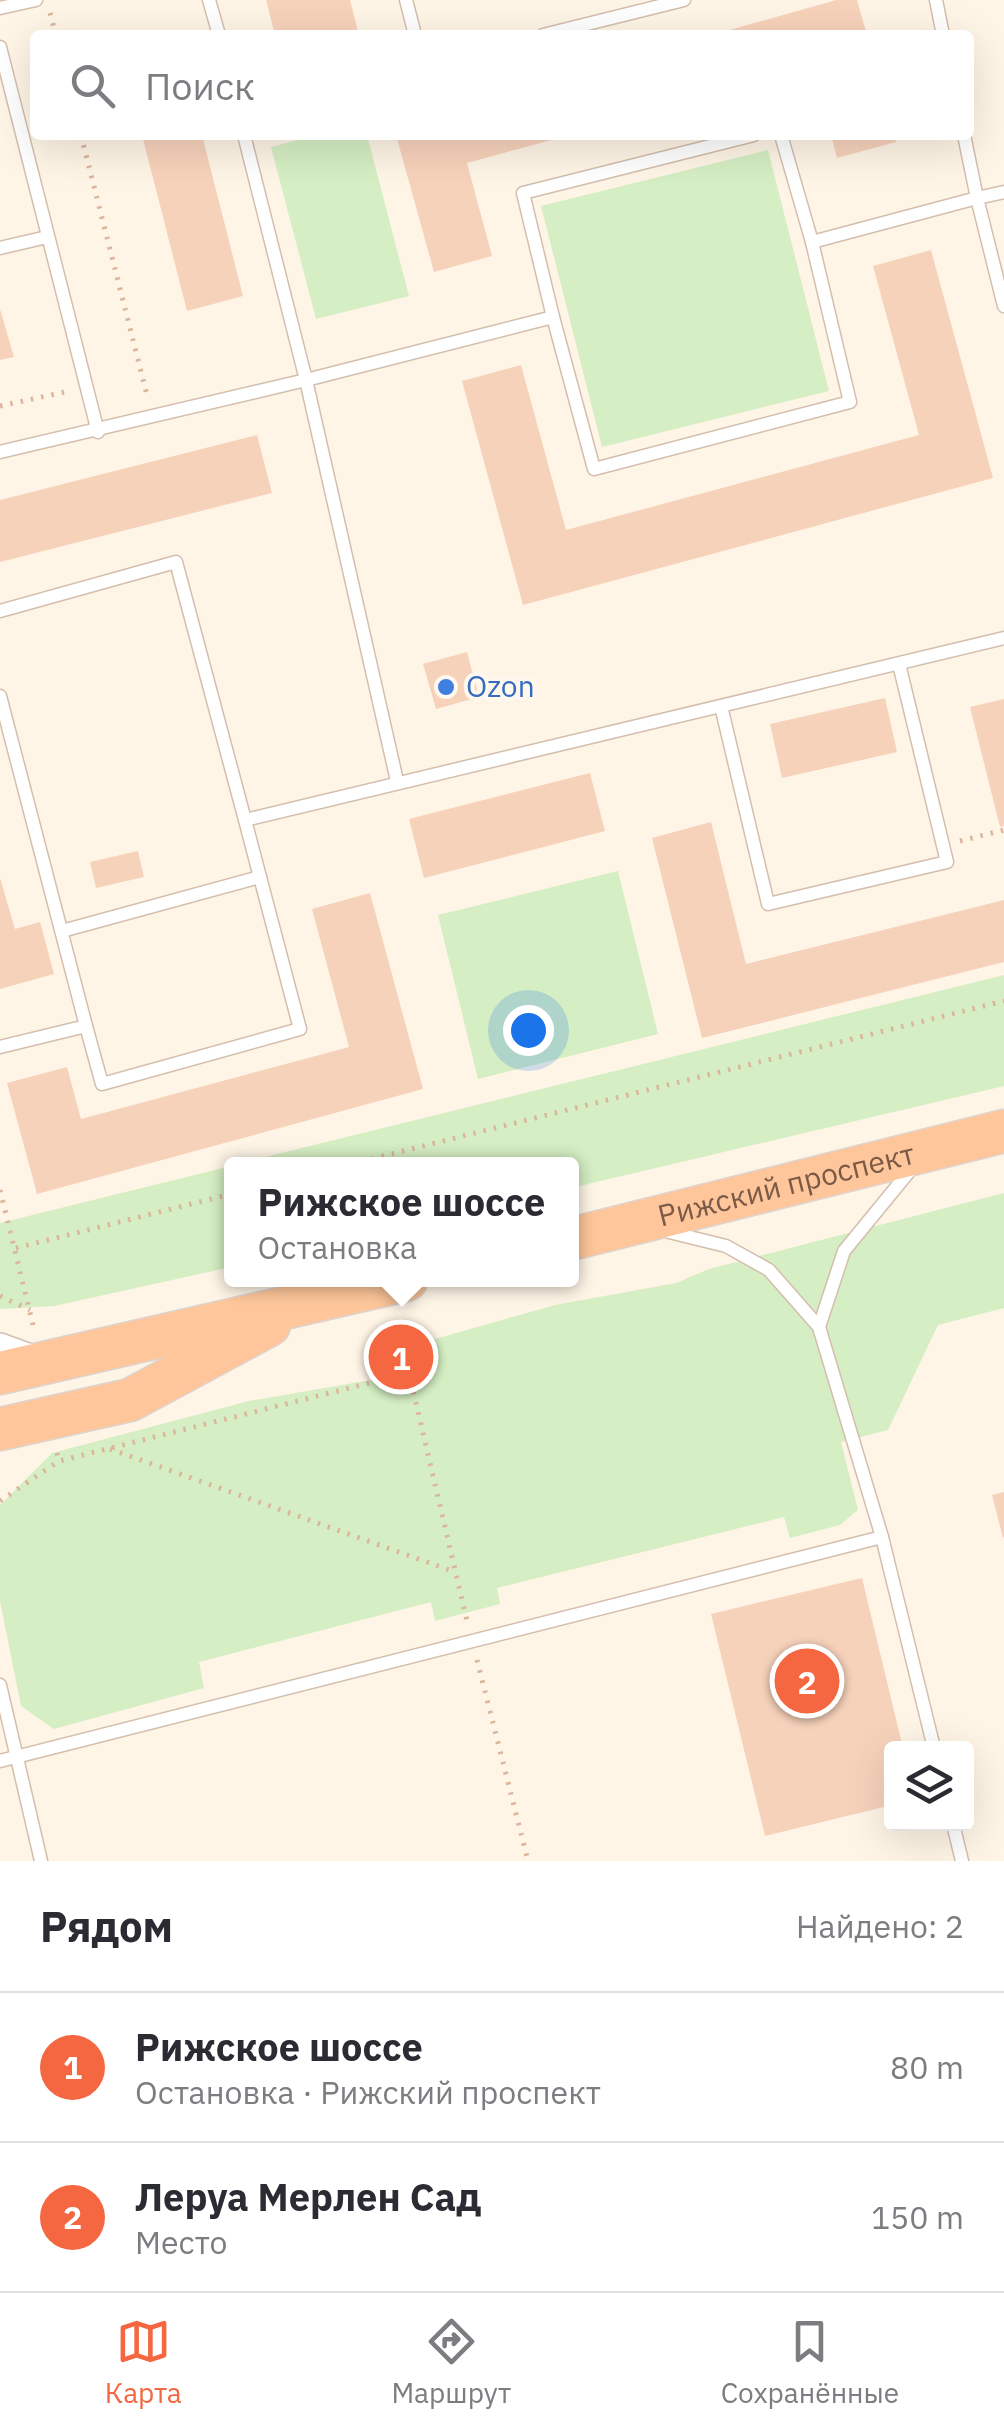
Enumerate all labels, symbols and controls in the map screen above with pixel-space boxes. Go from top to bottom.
search box [30,30,974,140]
icon: search [65,58,120,113]
text: Поиск [145,61,255,110]
place label: Ozon [466,666,535,705]
marker: Ozon [435,676,457,698]
your location [503,1005,554,1056]
street label: Рижский проспект [654,1133,918,1235]
popup [224,1157,579,1287]
text: Рижское шоссе [258,1177,545,1226]
text: Остановка [258,1226,417,1268]
pin: 1 [368,1320,434,1394]
pin: 2 [774,1644,840,1718]
map controls [884,1741,974,1831]
button: layers [884,1741,974,1831]
text: Рядом [40,1899,173,1954]
text: Найдено: 2 [796,1905,964,1947]
text: Рижское шоссе [135,2022,423,2071]
text: 1 [63,2046,82,2088]
text: 80 m [890,2046,964,2088]
text: Остановка · Рижский проспект [135,2071,601,2113]
text: Леруа Мерлен Сад [135,2172,481,2221]
text: 2 [63,2196,82,2238]
text: 150 m [871,2196,964,2238]
text: Место [135,2221,227,2263]
tab: Карта [105,2314,182,2411]
tab: Маршрут [391,2314,511,2411]
tab: Сохранённые [721,2314,899,2411]

